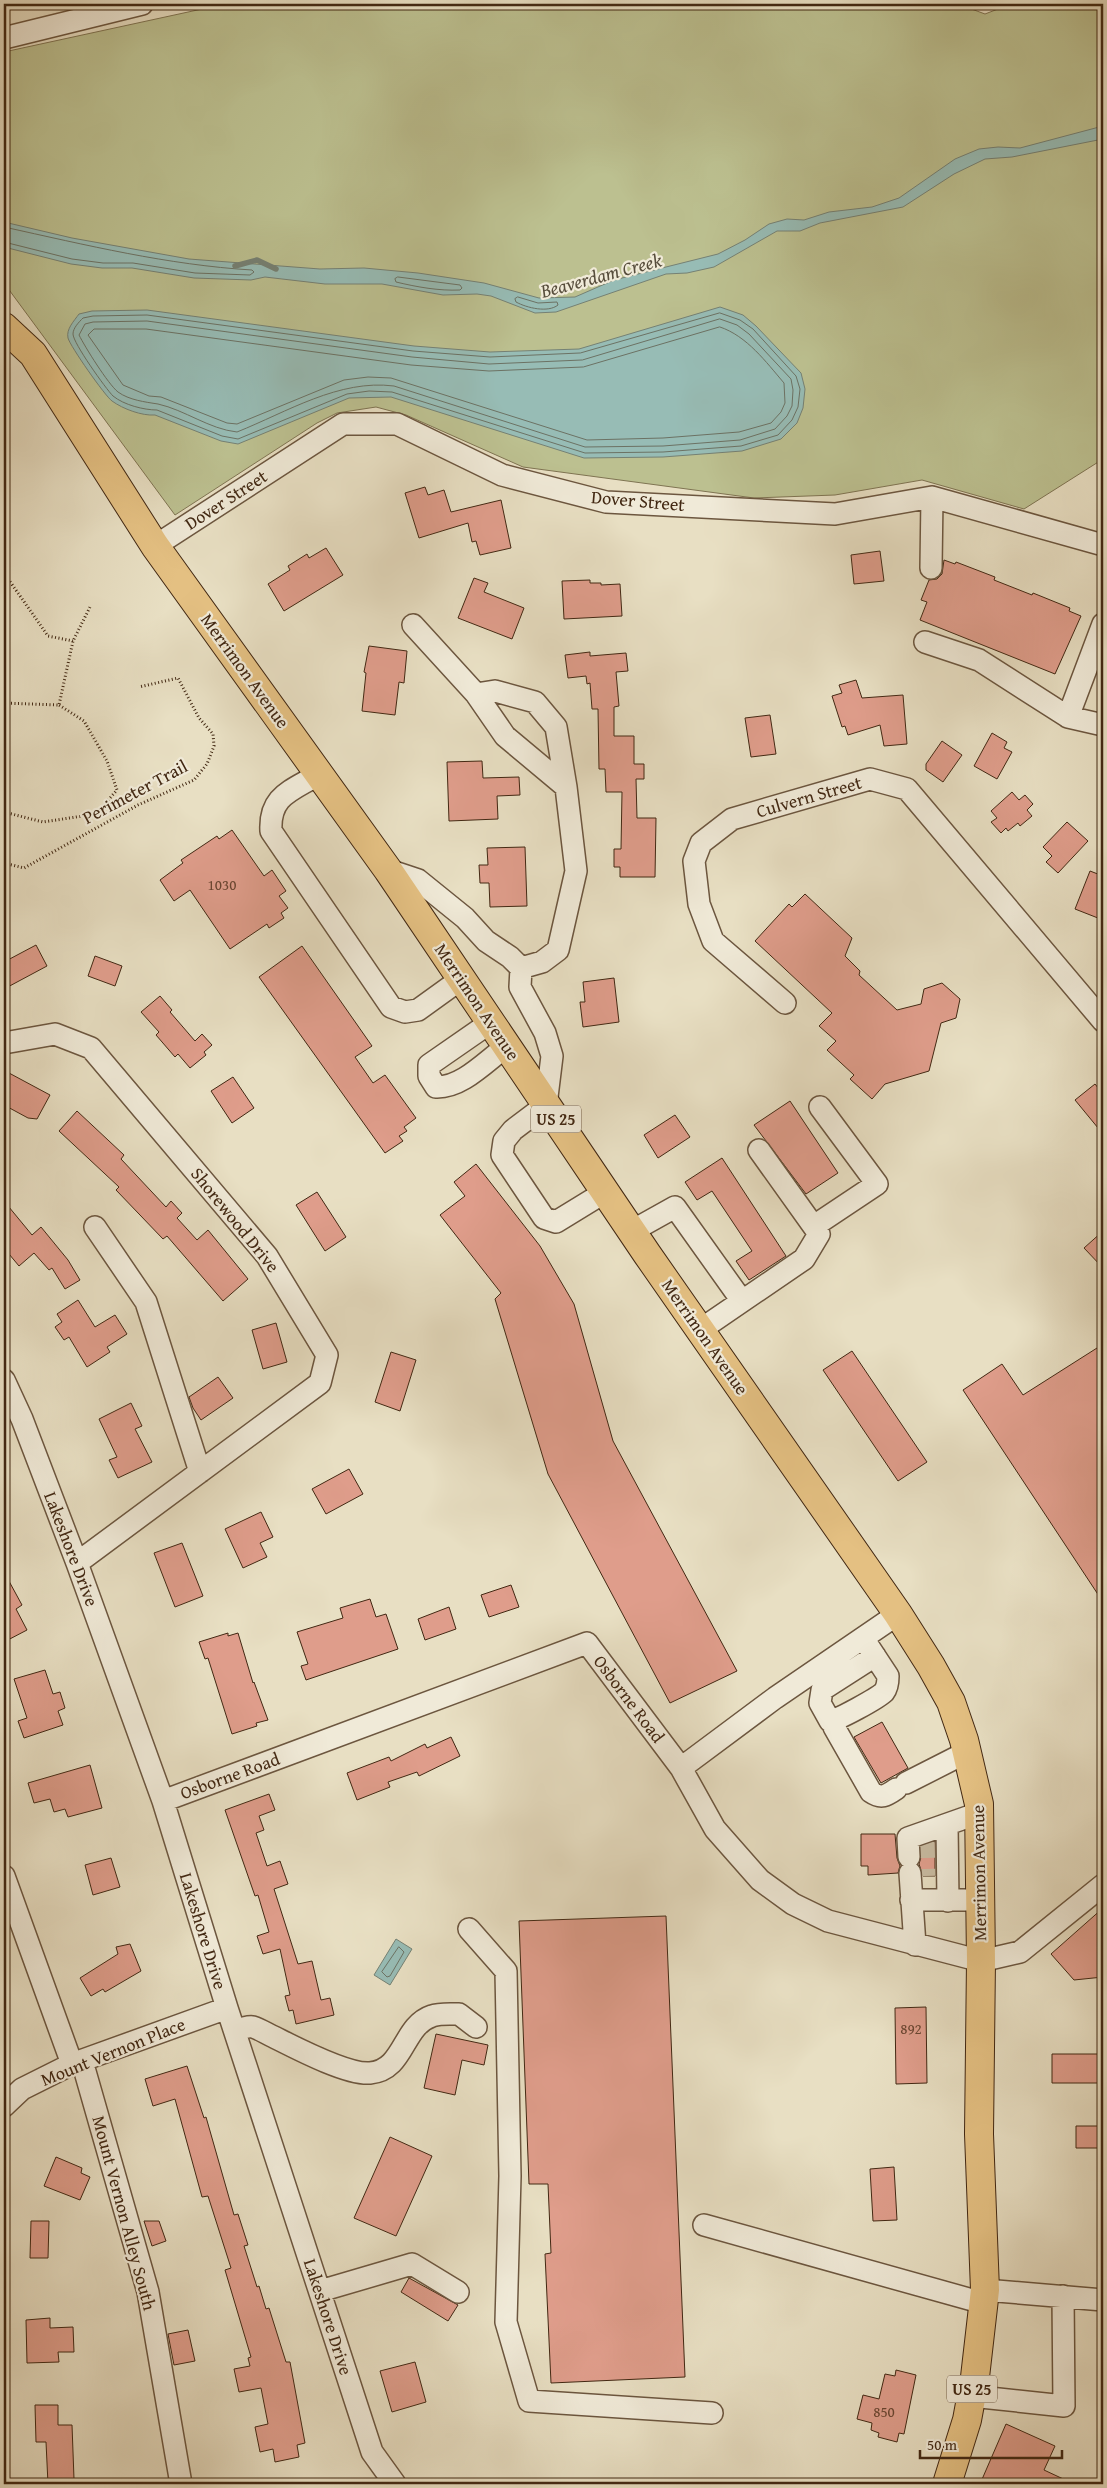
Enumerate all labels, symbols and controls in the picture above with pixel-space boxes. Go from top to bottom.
water label: Beaverdam Creek [536,245,665,305]
street label: Dover Street [179,462,273,536]
street label: Dover Street [590,483,687,518]
street label: Merrimon Avenue [194,608,296,734]
street label: Perimeter Trail [77,752,192,831]
street label: Culvern Street [753,768,865,824]
house number: 1030 [208,874,236,895]
street label: Merrimon Avenue [428,938,527,1066]
road number: US 25 [531,1106,581,1132]
street label: Shorewood Drive [184,1161,286,1278]
street label: Merrimon Avenue [655,1273,756,1400]
street label: Lakeshore Drive [37,1488,106,1610]
street label: Osborne Road [587,1649,672,1749]
street label: Osborne Road [176,1745,284,1806]
street label: Merrimon Avenue [964,1805,993,1941]
street label: Lakeshore Drive [173,1869,234,1993]
street label: Mount Vernon Place [36,2010,189,2093]
house number: 892 [900,2018,922,2039]
street label: Mount Vernon Alley South [85,2112,163,2313]
street label: Lakeshore Drive [297,2255,360,2379]
road number: US 25 [947,2376,997,2402]
house number: 850 [873,2401,895,2422]
scale bar [920,2428,1062,2460]
text: 50 m [927,2434,958,2455]

